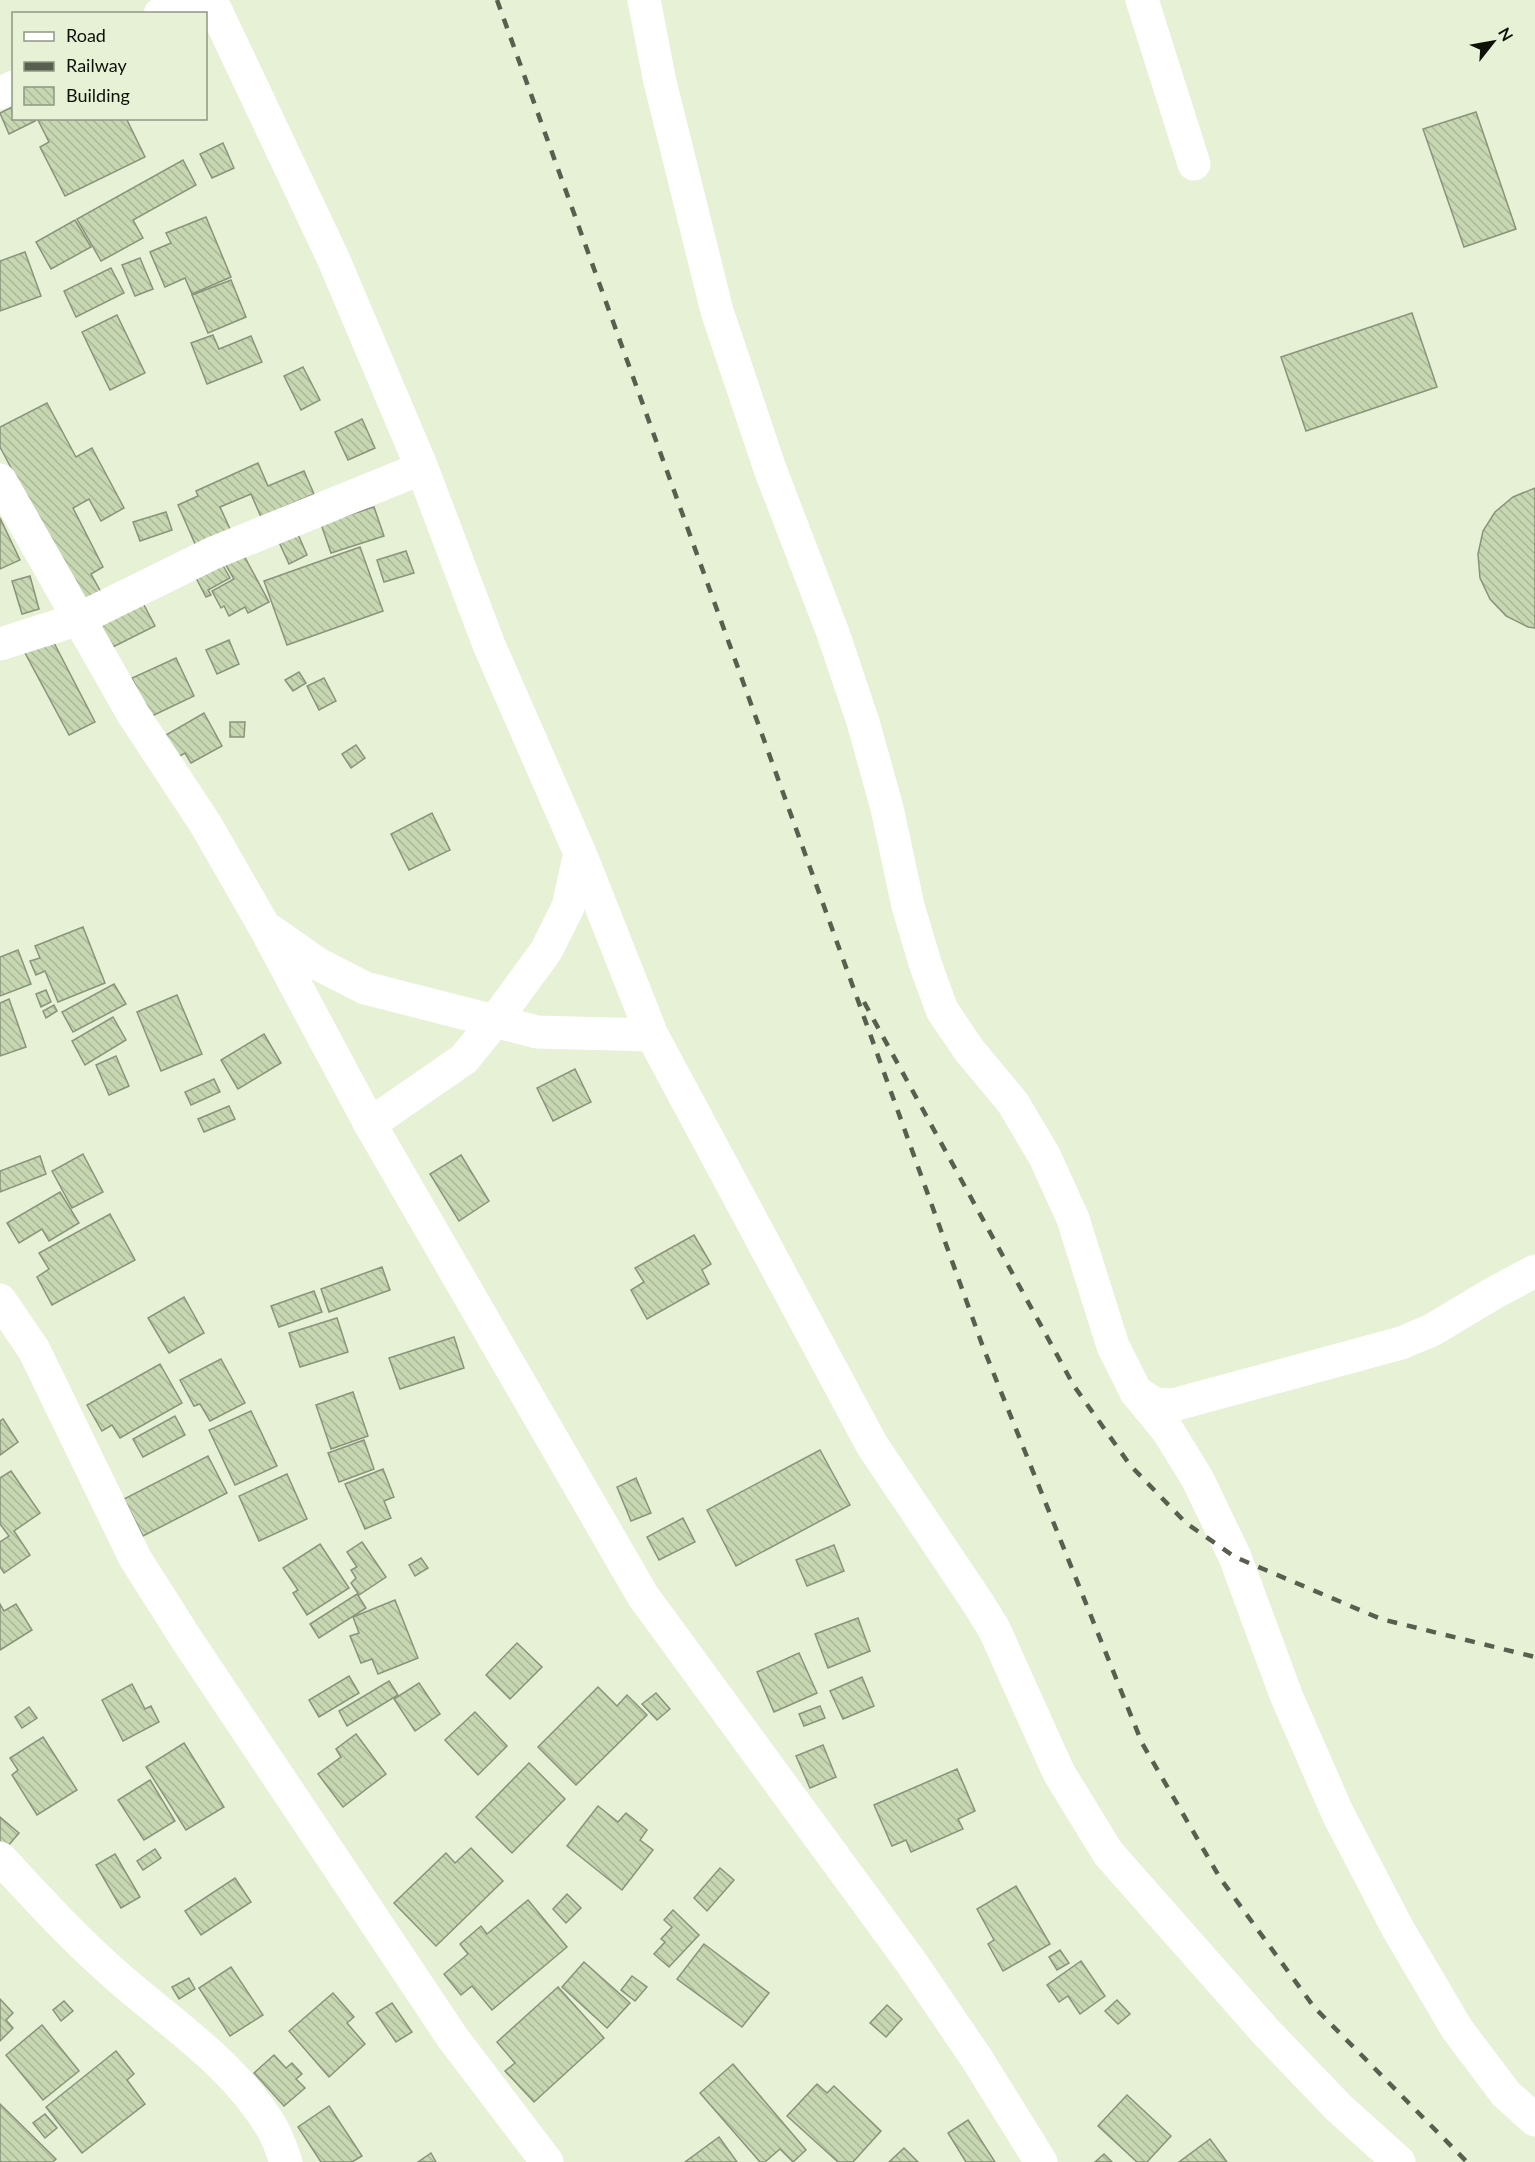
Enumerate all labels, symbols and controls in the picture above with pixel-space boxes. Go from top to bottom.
legend [12,12,207,120]
north arrow [1463,12,1523,72]
text: Road [66,24,106,46]
text: N [1495,24,1518,44]
text: Railway [66,54,127,76]
text: Building [66,84,130,106]

